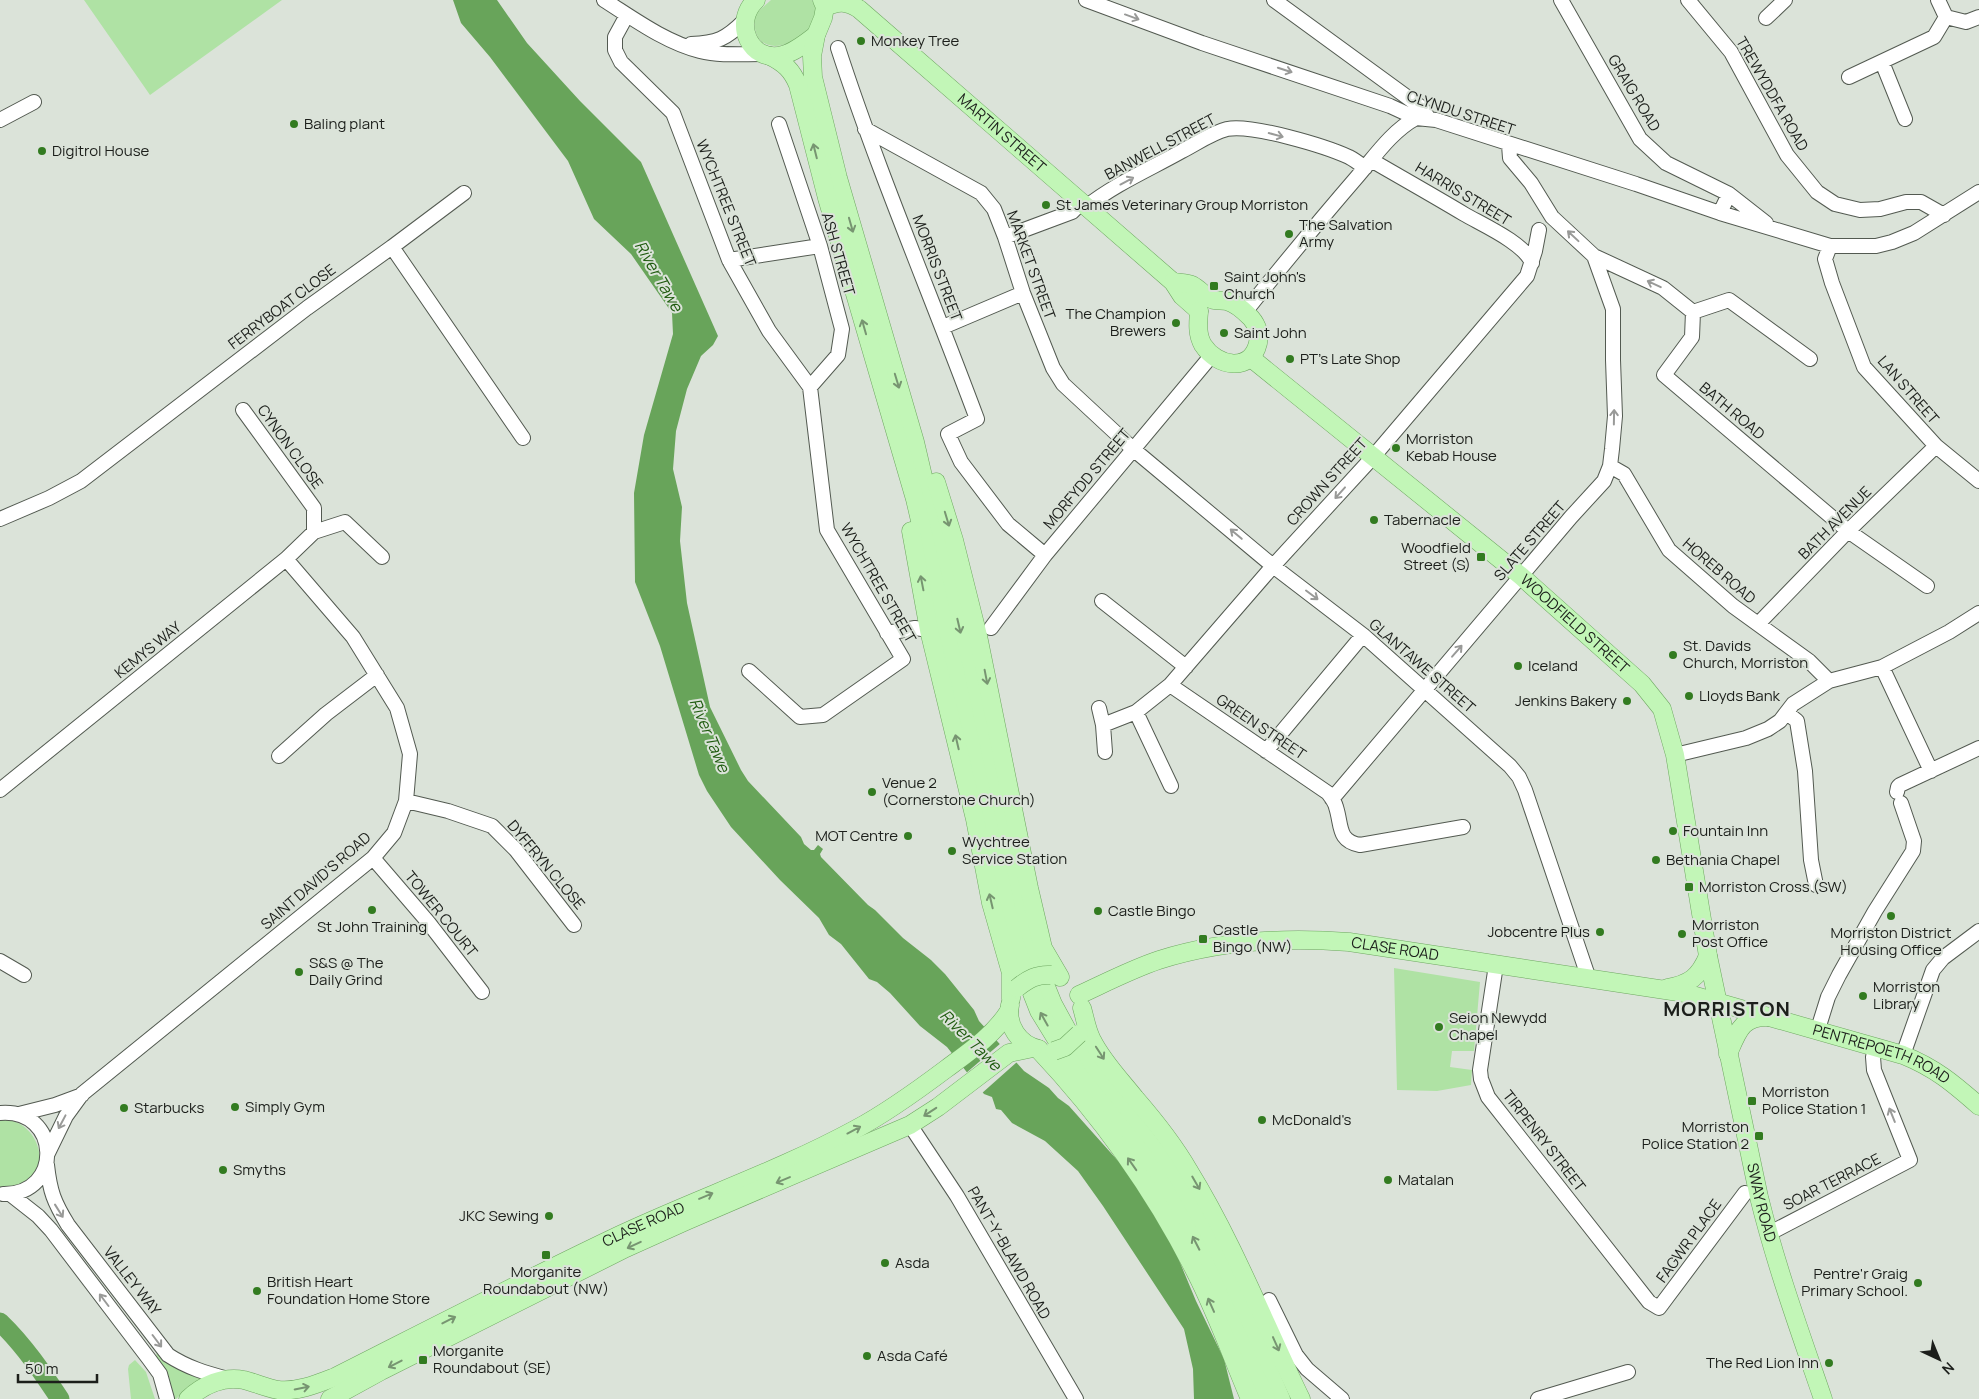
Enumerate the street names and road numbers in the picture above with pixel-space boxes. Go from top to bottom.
street label: TREWYDDFA ROAD [1731,33,1814,155]
street label: GRAIG ROAD [1603,50,1666,135]
street label: CLYNDU STREET [1404,85,1518,140]
street label: MARTIN STREET [953,88,1051,177]
street label: BANWELL STREET [1101,108,1219,185]
street label: WYCHTREE STREET [691,136,761,269]
street label: HARRIS STREET [1412,157,1515,230]
street label: MARKET STREET [1002,208,1061,322]
street label: ASH STREET [817,210,860,298]
street label: MORRIS STREET [908,212,967,324]
street label: FERRYBOAT CLOSE [224,259,340,354]
street label: LAN STREET [1873,351,1944,428]
street label: BATH ROAD [1695,377,1770,444]
street label: CYNON CLOSE [253,400,328,493]
street label: MORFYDD STREET [1038,424,1135,534]
street label: CROWN STREET [1281,433,1372,530]
street label: BATH AVENUE [1793,481,1876,564]
street label: SLATE STREET [1489,496,1570,585]
street label: WYCHTREE STREET [836,519,921,646]
street label: HOREB ROAD [1678,533,1761,608]
street label: WOODFIELD STREET [1516,569,1634,678]
street label: GLANTAWE STREET [1365,614,1480,718]
street label: KEMYS WAY [110,616,186,683]
street label: GREEN STREET [1212,689,1310,764]
street label: DYFFRYN CLOSE [503,816,590,914]
street label: SAINT DAVID'S ROAD [256,827,375,934]
street label: TOWER COURT [400,866,483,961]
street label: CLASE ROAD [1350,932,1440,965]
street label: PENTREPOETH ROAD [1810,1019,1954,1088]
street label: TIRPENRY STREET [1498,1086,1591,1196]
street label: SOAR TERRACE [1779,1148,1884,1215]
street label: SWAY ROAD [1742,1161,1782,1245]
street label: PANT-Y-BLAWD ROAD [963,1183,1056,1323]
street label: FAGWR PLACE [1651,1195,1726,1287]
street label: CLASE ROAD [599,1197,688,1252]
street label: VALLEY WAY [99,1242,166,1320]

